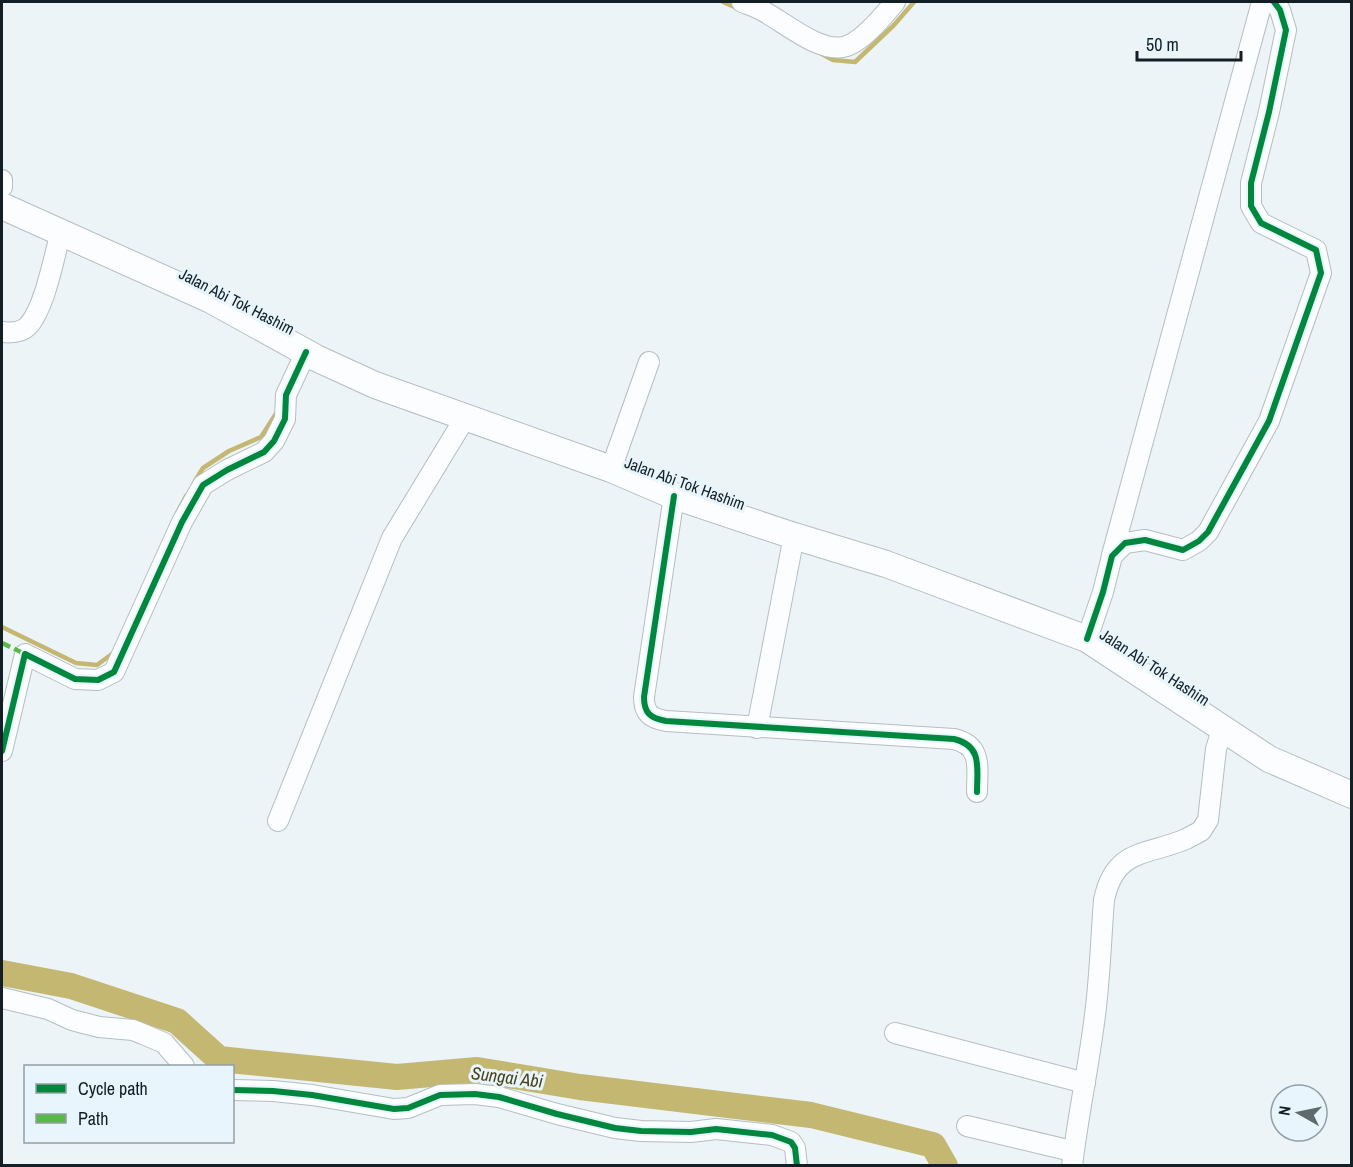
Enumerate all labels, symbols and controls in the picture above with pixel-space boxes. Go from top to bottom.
scale bar [1137,24,1240,62]
text: 50 m [1146,32,1179,57]
street label: Jalan Abi Tok Hashim [176,262,298,340]
street label: Jalan Abi Tok Hashim [622,451,748,515]
street label: Jalan Abi Tok Hashim [1096,623,1214,711]
water label: Sungai Abi [470,1060,544,1094]
legend [24,1065,234,1143]
text: Cycle path [78,1076,148,1101]
north arrow [1269,1083,1329,1143]
text: N [1273,1104,1296,1117]
text: Path [78,1106,108,1131]

